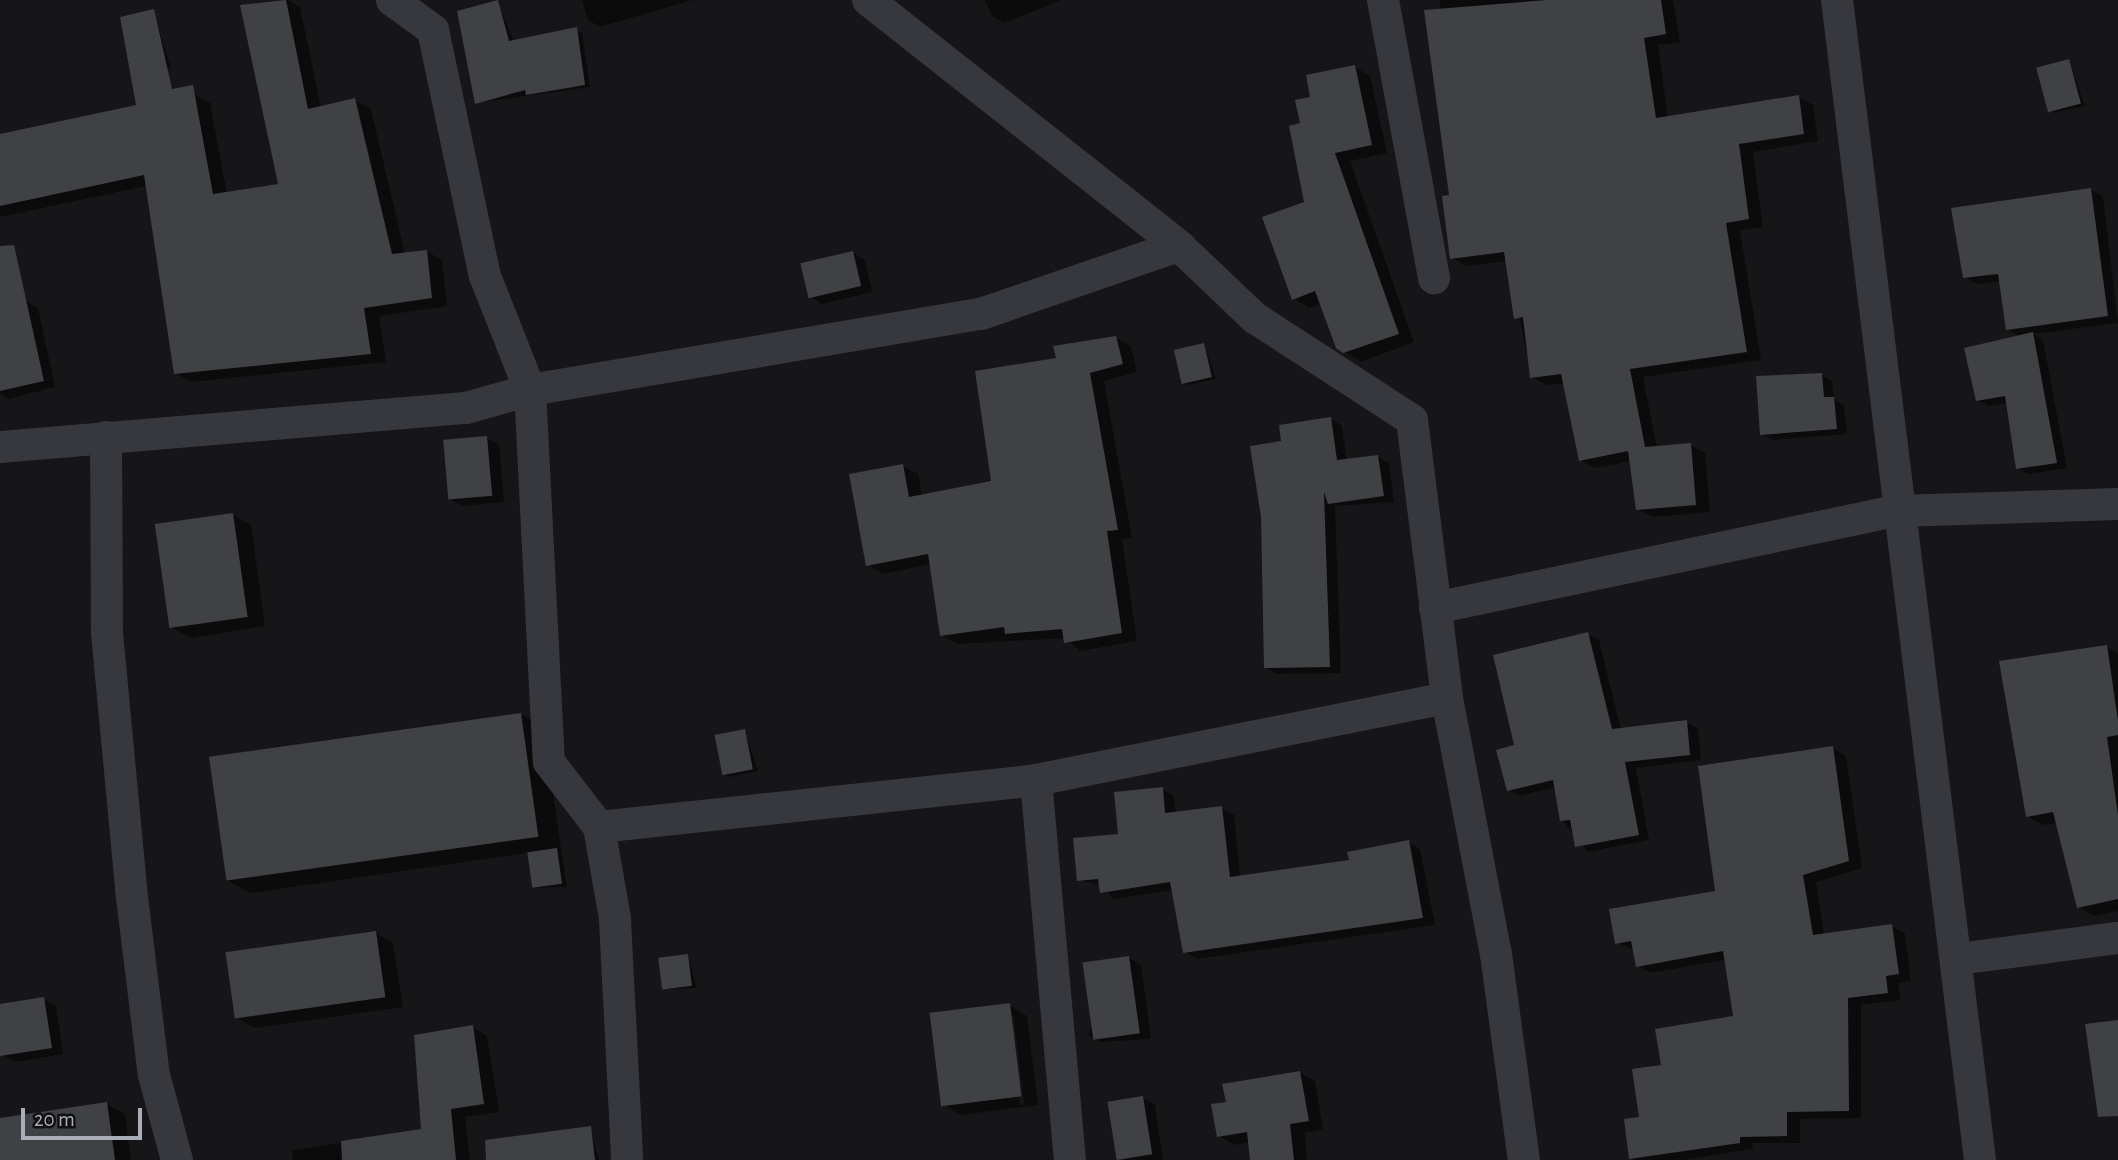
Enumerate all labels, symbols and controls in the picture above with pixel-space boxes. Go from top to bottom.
scale bar [24,1094,145,1138]
text: 20 m [34,1109,75,1130]

